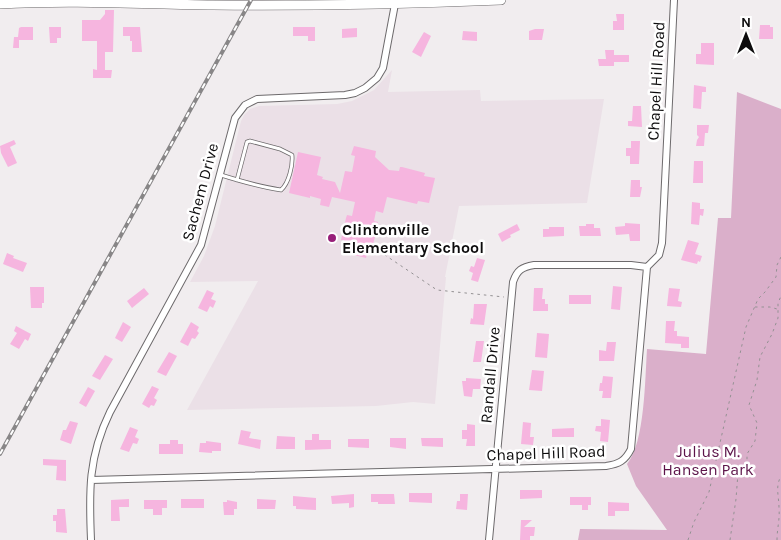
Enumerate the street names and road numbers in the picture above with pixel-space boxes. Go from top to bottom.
street label: Chapel Hill Road [643,21,669,141]
street label: Sachem Drive [178,141,222,243]
street label: Randall Drive [476,326,504,424]
street label: Chapel Hill Road [486,441,606,465]

